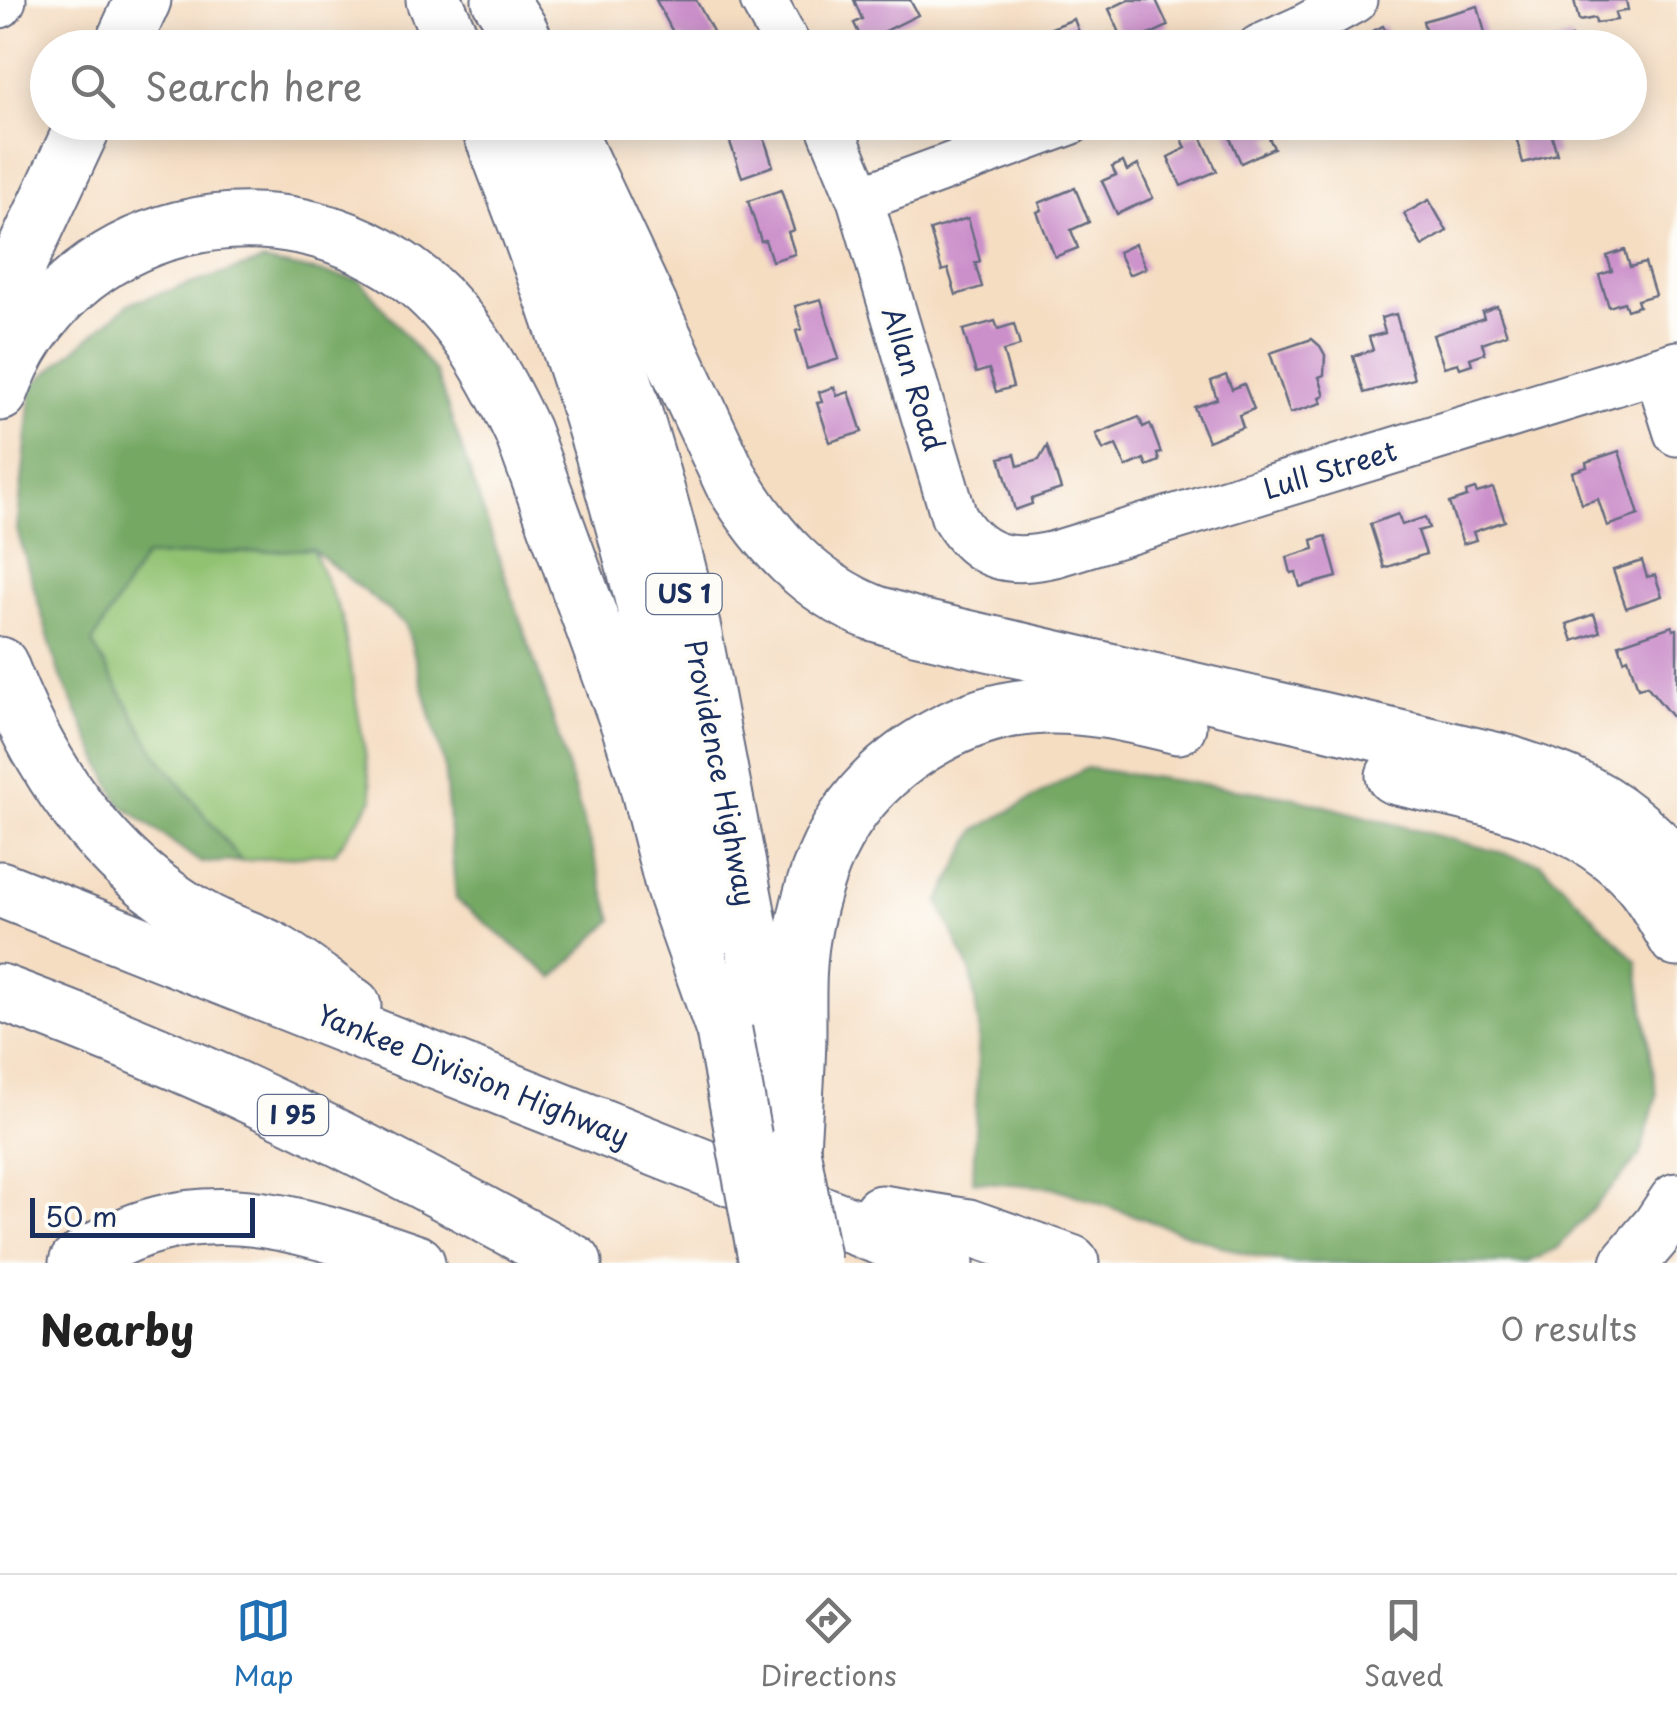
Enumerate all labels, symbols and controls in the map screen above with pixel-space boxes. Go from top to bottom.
search box [30,30,1647,140]
text: Search here [145,57,362,114]
icon: search [65,58,120,113]
street label: Allan Road [872,301,957,456]
street label: Lull Street [1257,428,1402,509]
road number: US 1 [646,574,722,614]
street label: Providence Highway [675,636,768,909]
street label: Yankee Division Highway [311,992,636,1157]
road number: I 95 [258,1095,328,1135]
scale bar [30,1193,255,1238]
text: 50 m [45,1194,118,1237]
text: Nearby [40,1297,194,1360]
text: 0 results [1501,1304,1637,1352]
tab: Map [234,1593,293,1696]
tab: Directions [761,1593,897,1696]
tab: Saved [1364,1593,1443,1696]

